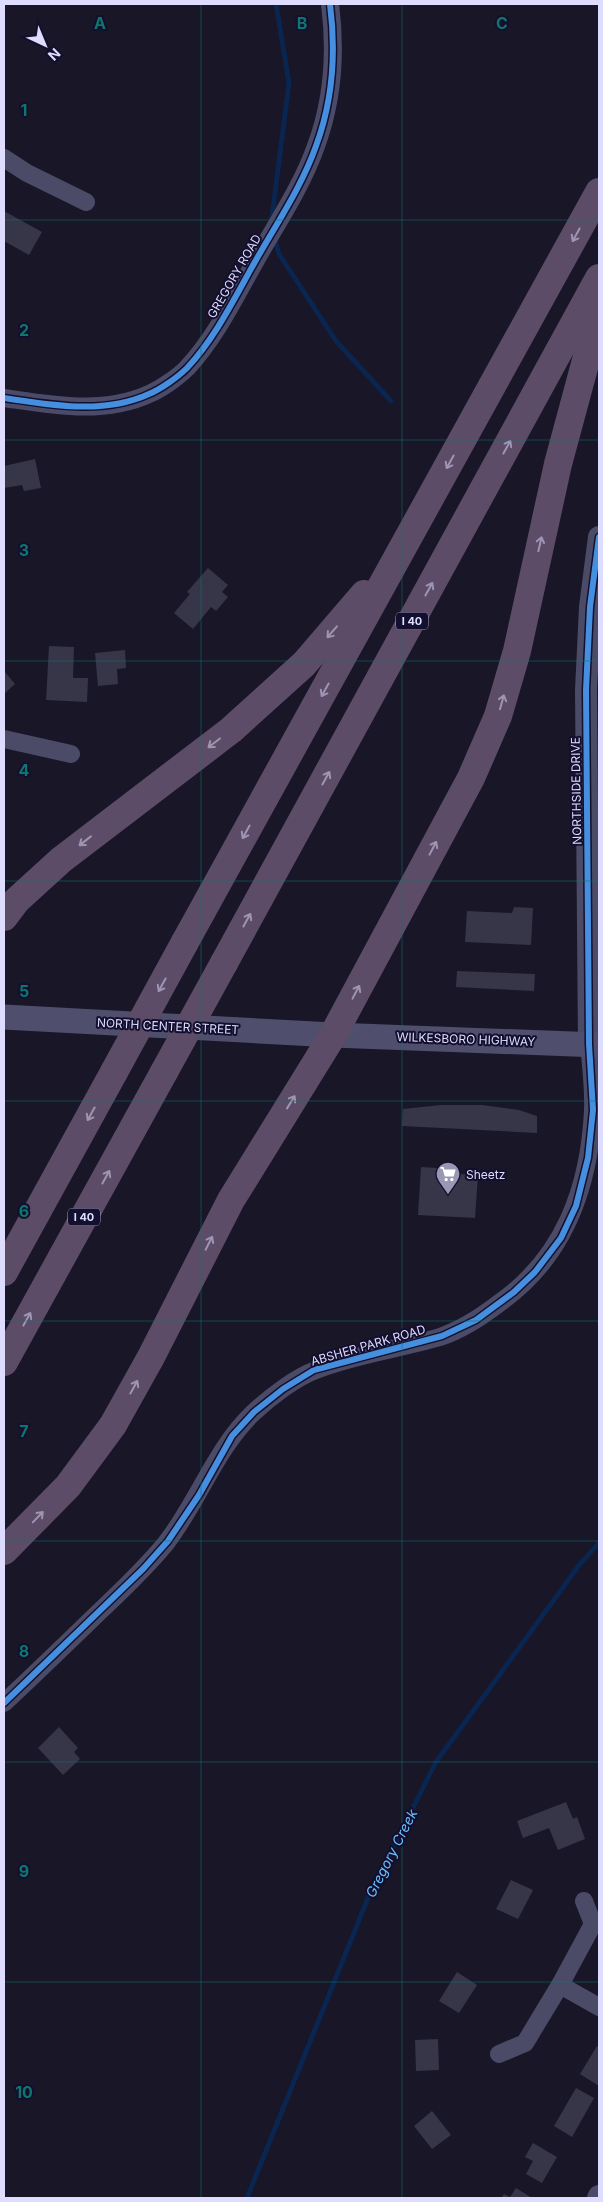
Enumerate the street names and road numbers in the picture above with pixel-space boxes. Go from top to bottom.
street label: GREGORY ROAD [204,231,264,321]
road number: I 40 [396,612,428,630]
street label: NORTHSIDE DRIVE [568,737,584,845]
street label: NORTH CENTER STREET [97,1015,240,1037]
street label: WILKESBORO HIGHWAY [396,1029,536,1049]
road number: I 40 [68,1208,100,1226]
street label: ABSHER PARK ROAD [309,1321,427,1369]

